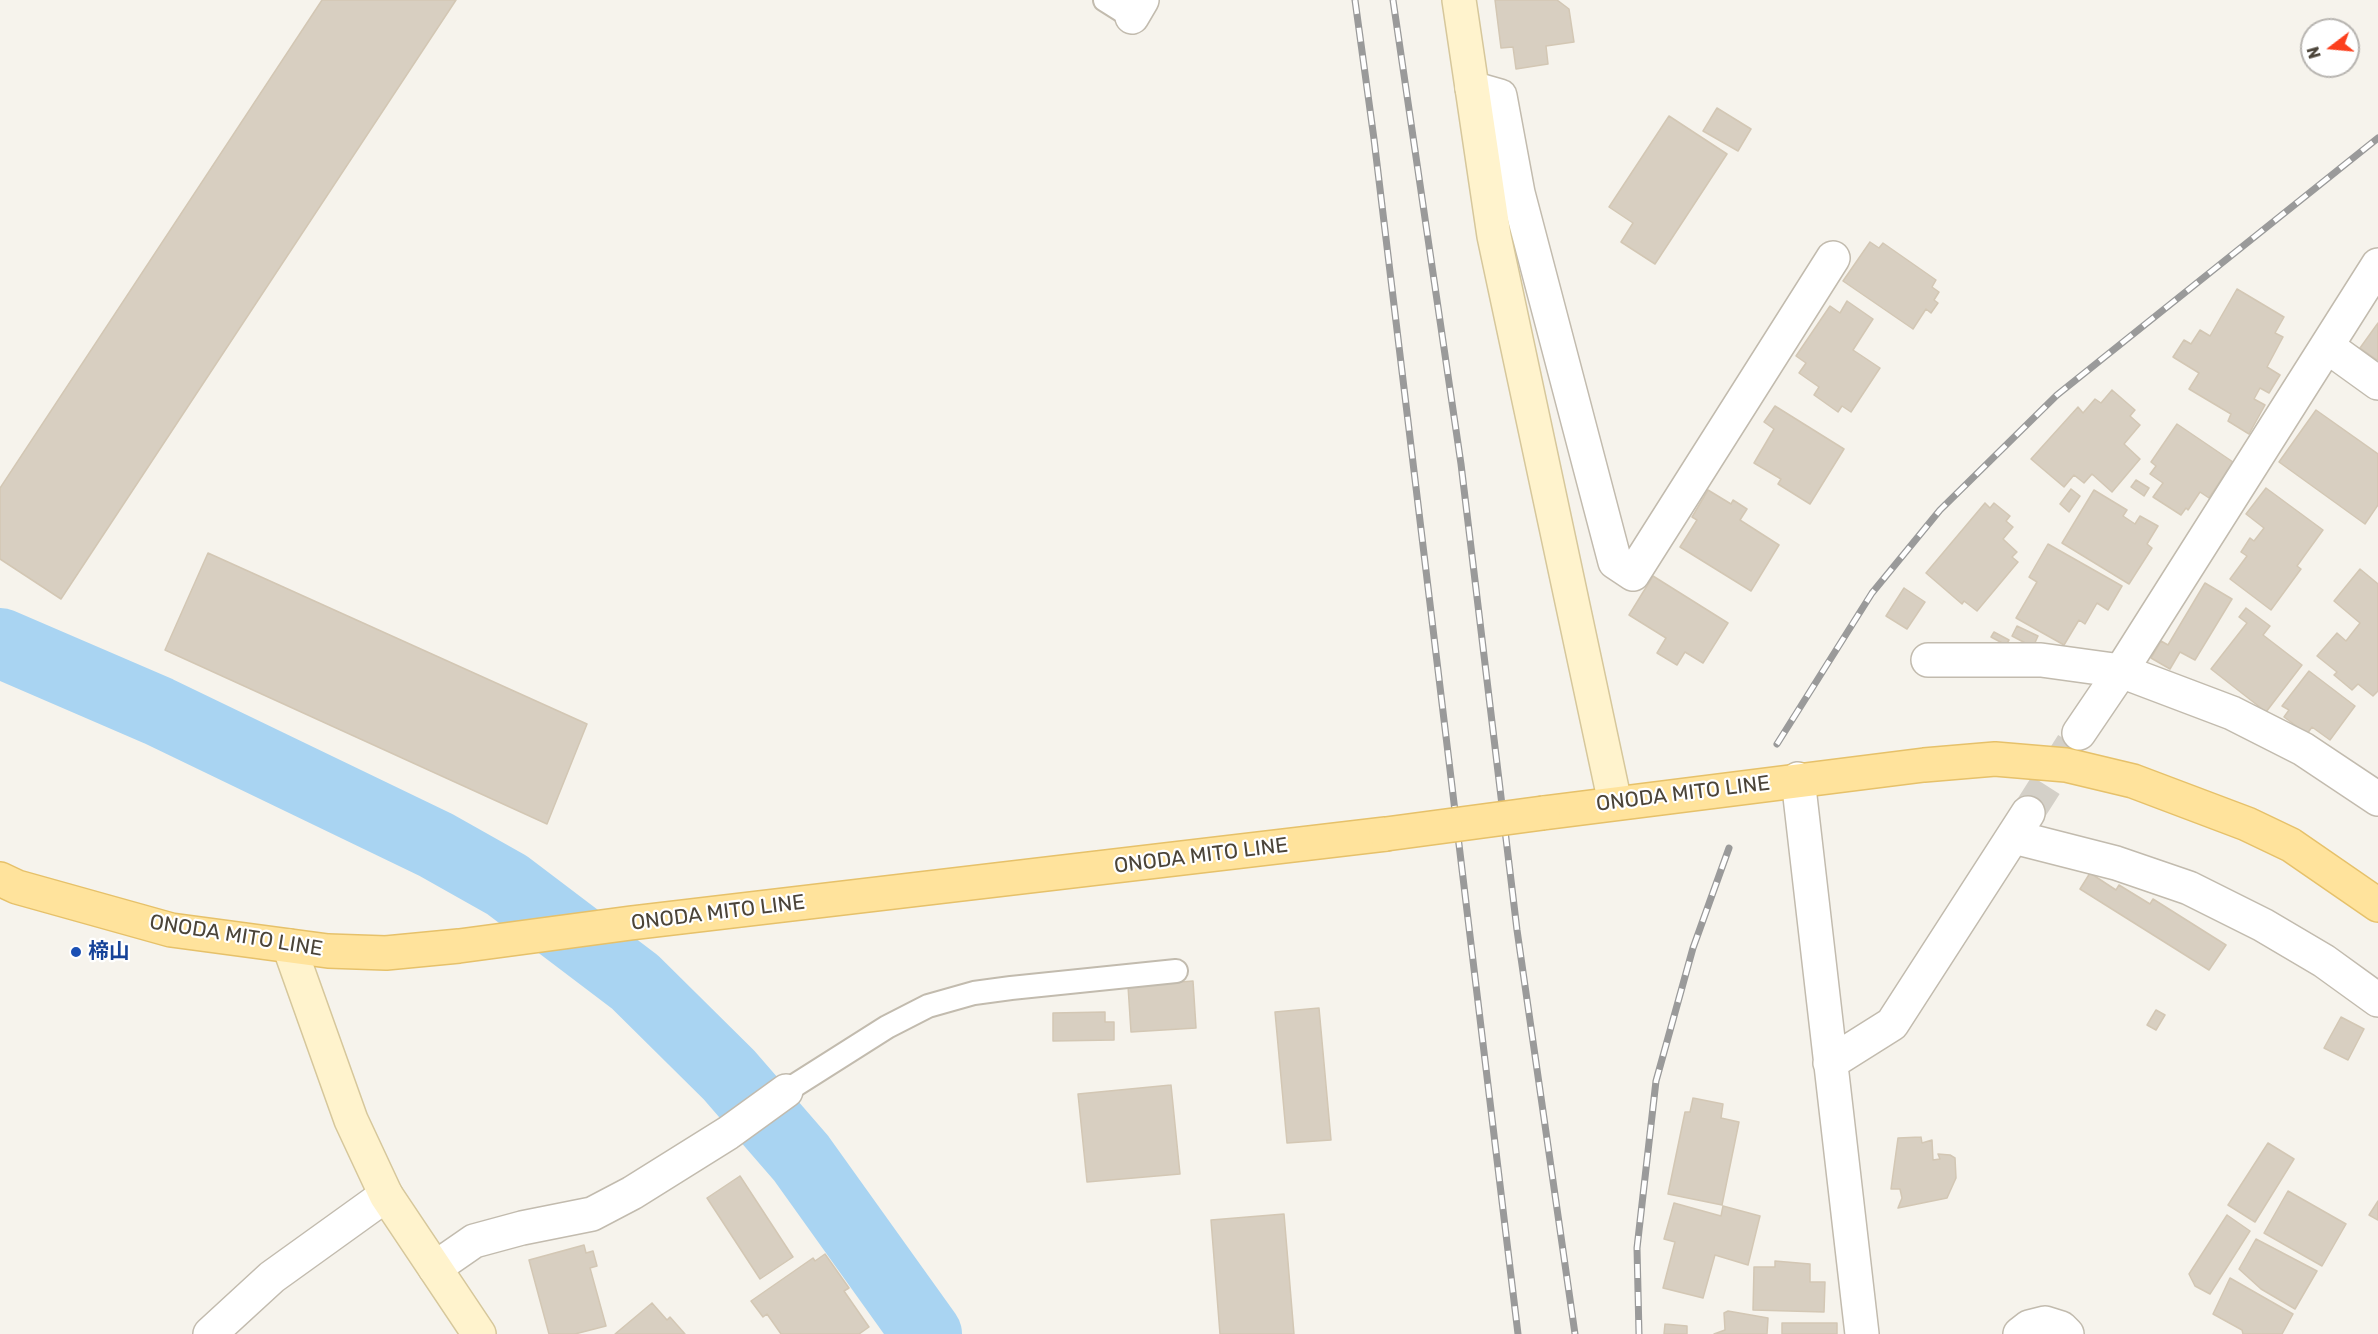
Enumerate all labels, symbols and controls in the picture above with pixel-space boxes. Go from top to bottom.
north arrow [2300,18,2360,78]
text: N [2303,44,2325,61]
street label: ONODA MITO LINE [1595,771,1771,817]
street label: ONODA MITO LINE [1113,833,1289,879]
street label: ONODA MITO LINE [630,890,806,936]
street label: ONODA MITO LINE [148,910,324,962]
place label: 楴山 [88,939,130,965]
marker: 楴山 [69,945,83,959]

